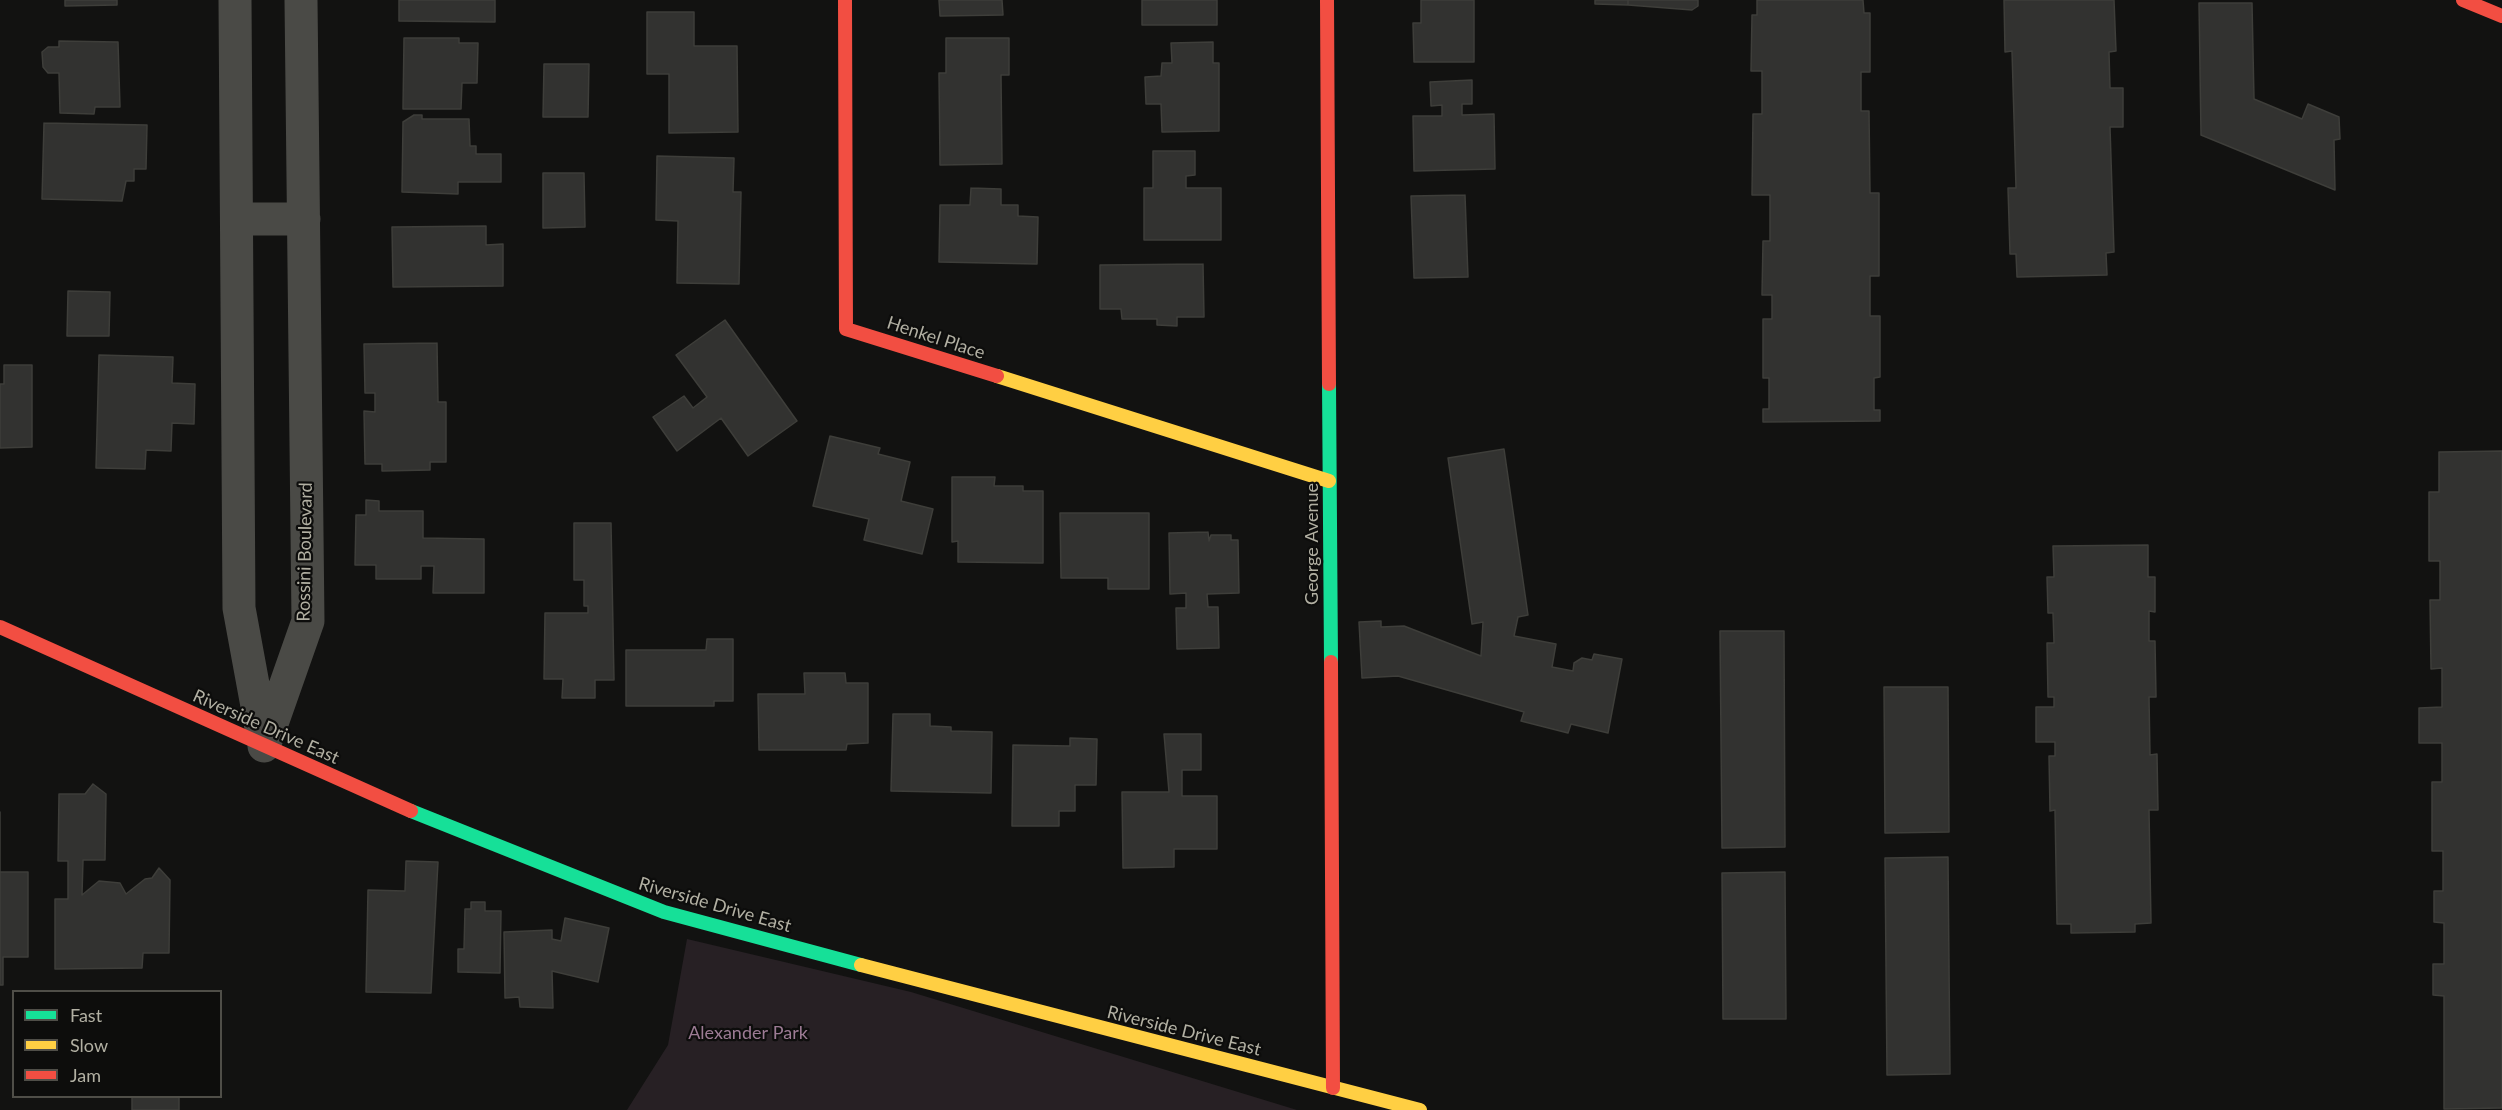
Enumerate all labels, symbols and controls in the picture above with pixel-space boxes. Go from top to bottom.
street label: Henkel Place [884,312,988,364]
street label: Rossini Boulevard [293,482,317,622]
street label: George Avenue [1301,483,1323,605]
street label: Riverside Drive East [190,685,342,769]
street label: Riverside Drive East [636,873,794,937]
legend [12,990,222,1098]
street label: Riverside Drive East [1105,1001,1263,1061]
text: Fast [70,1004,102,1026]
park label: Alexander Park [688,1022,808,1044]
text: Slow [70,1034,108,1056]
text: Jam [70,1064,101,1086]

